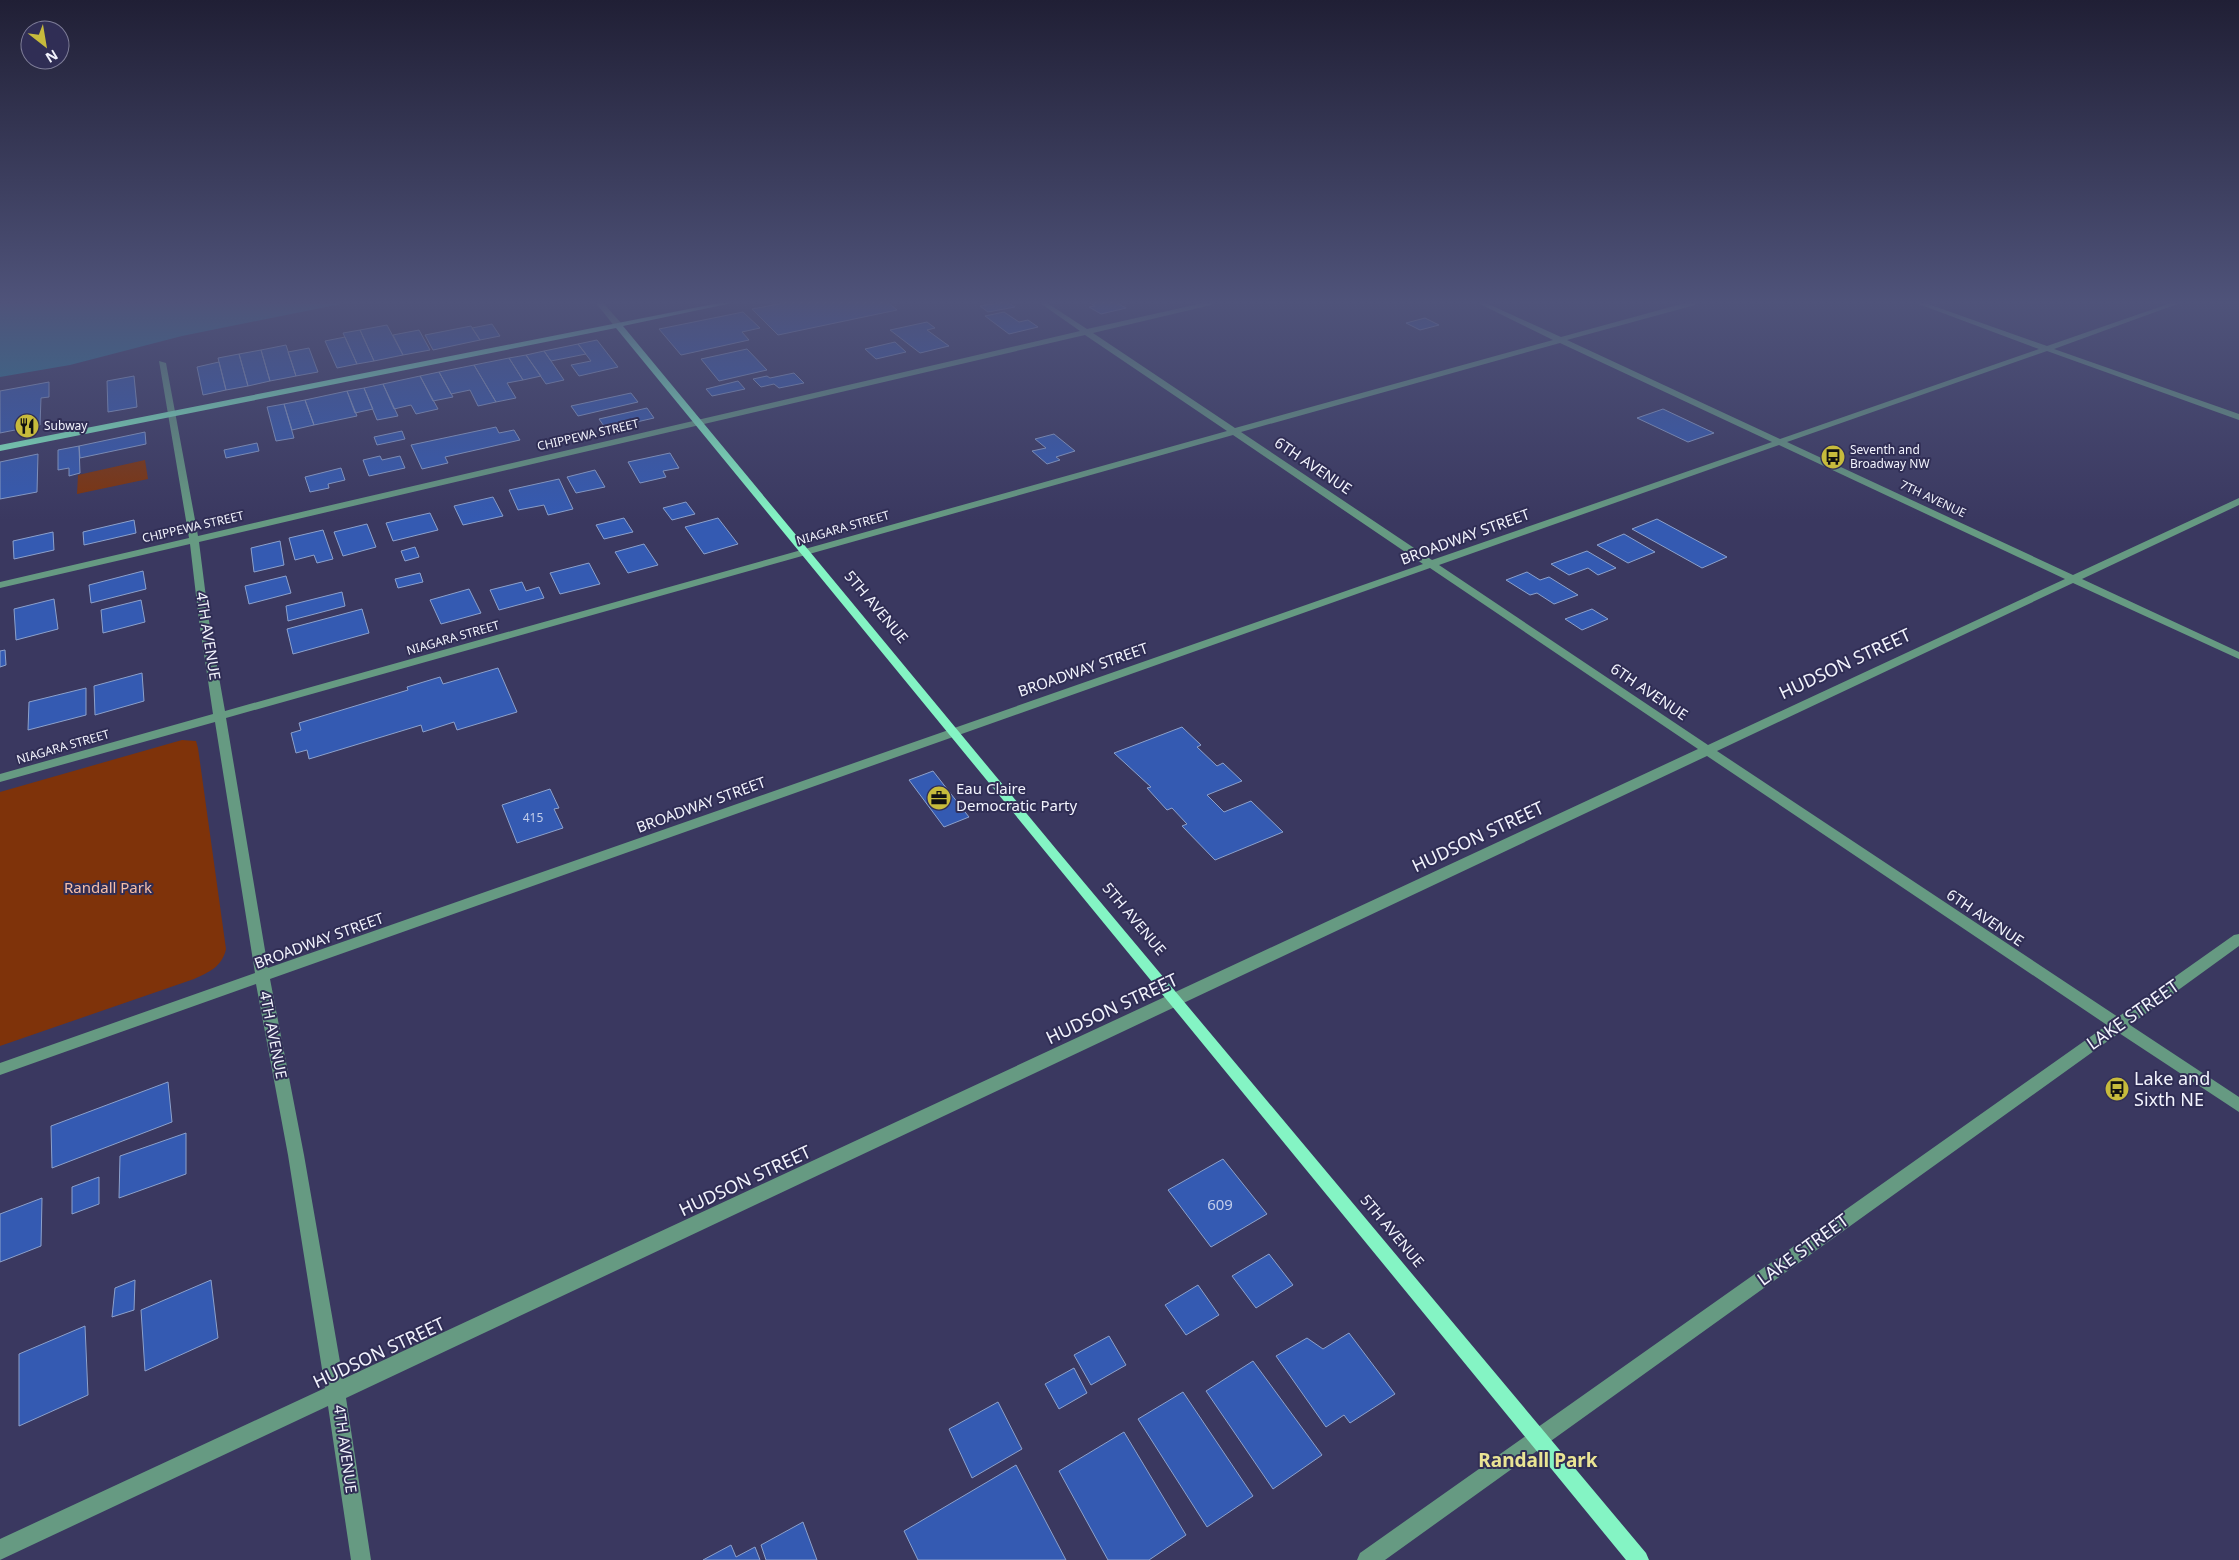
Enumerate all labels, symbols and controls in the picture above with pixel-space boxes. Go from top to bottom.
north arrow [20,20,70,70]
text: N [42,45,62,68]
restaurant icon: Subway [14,413,40,439]
street label: CHIPPEWA STREET [535,414,641,454]
place label: Subway [44,417,88,434]
street label: 6TH AVENUE [1271,432,1356,498]
place label: Seventh and Broadway NW [1850,441,1930,472]
bus stop icon: Seventh and Broadway NW [1820,444,1846,470]
street label: 7TH AVENUE [1897,476,1969,521]
street label: BROADWAY STREET [1397,503,1533,569]
street label: CHIPPEWA STREET [140,506,246,546]
street label: NIAGARA STREET [794,506,892,549]
street label: 5TH AVENUE [841,566,913,647]
street label: 4TH AVENUE [192,590,226,681]
street label: NIAGARA STREET [404,616,502,659]
street label: HUDSON STREET [1775,622,1914,704]
street label: BROADWAY STREET [1015,637,1151,701]
street label: 6TH AVENUE [1607,658,1692,724]
street label: NIAGARA STREET [14,725,112,768]
street label: BROADWAY STREET [633,771,769,837]
place label: Eau Claire Democratic Party [956,778,1078,815]
office icon: Eau Claire Democratic Party [926,785,952,811]
street label: HUDSON STREET [1408,795,1547,877]
house number: 415 [523,809,543,826]
park label: Randall Park [64,877,152,897]
street label: 5TH AVENUE [1099,878,1171,959]
street label: 6TH AVENUE [1943,884,2028,950]
street label: BROADWAY STREET [251,907,387,973]
street label: HUDSON STREET [1042,967,1181,1049]
street label: LAKE STREET [2081,973,2183,1055]
street label: 4TH AVENUE [256,989,292,1080]
place label: Lake and Sixth NE [2134,1066,2210,1111]
bus stop icon: Lake and Sixth NE [2104,1076,2130,1102]
street label: HUDSON STREET [675,1139,814,1221]
street label: 5TH AVENUE [1357,1190,1429,1271]
house number: 609 [1207,1194,1233,1214]
street label: LAKE STREET [1752,1208,1853,1291]
street label: HUDSON STREET [309,1311,448,1393]
street label: 4TH AVENUE [330,1403,362,1494]
district label: Randall Park [1478,1447,1598,1473]

